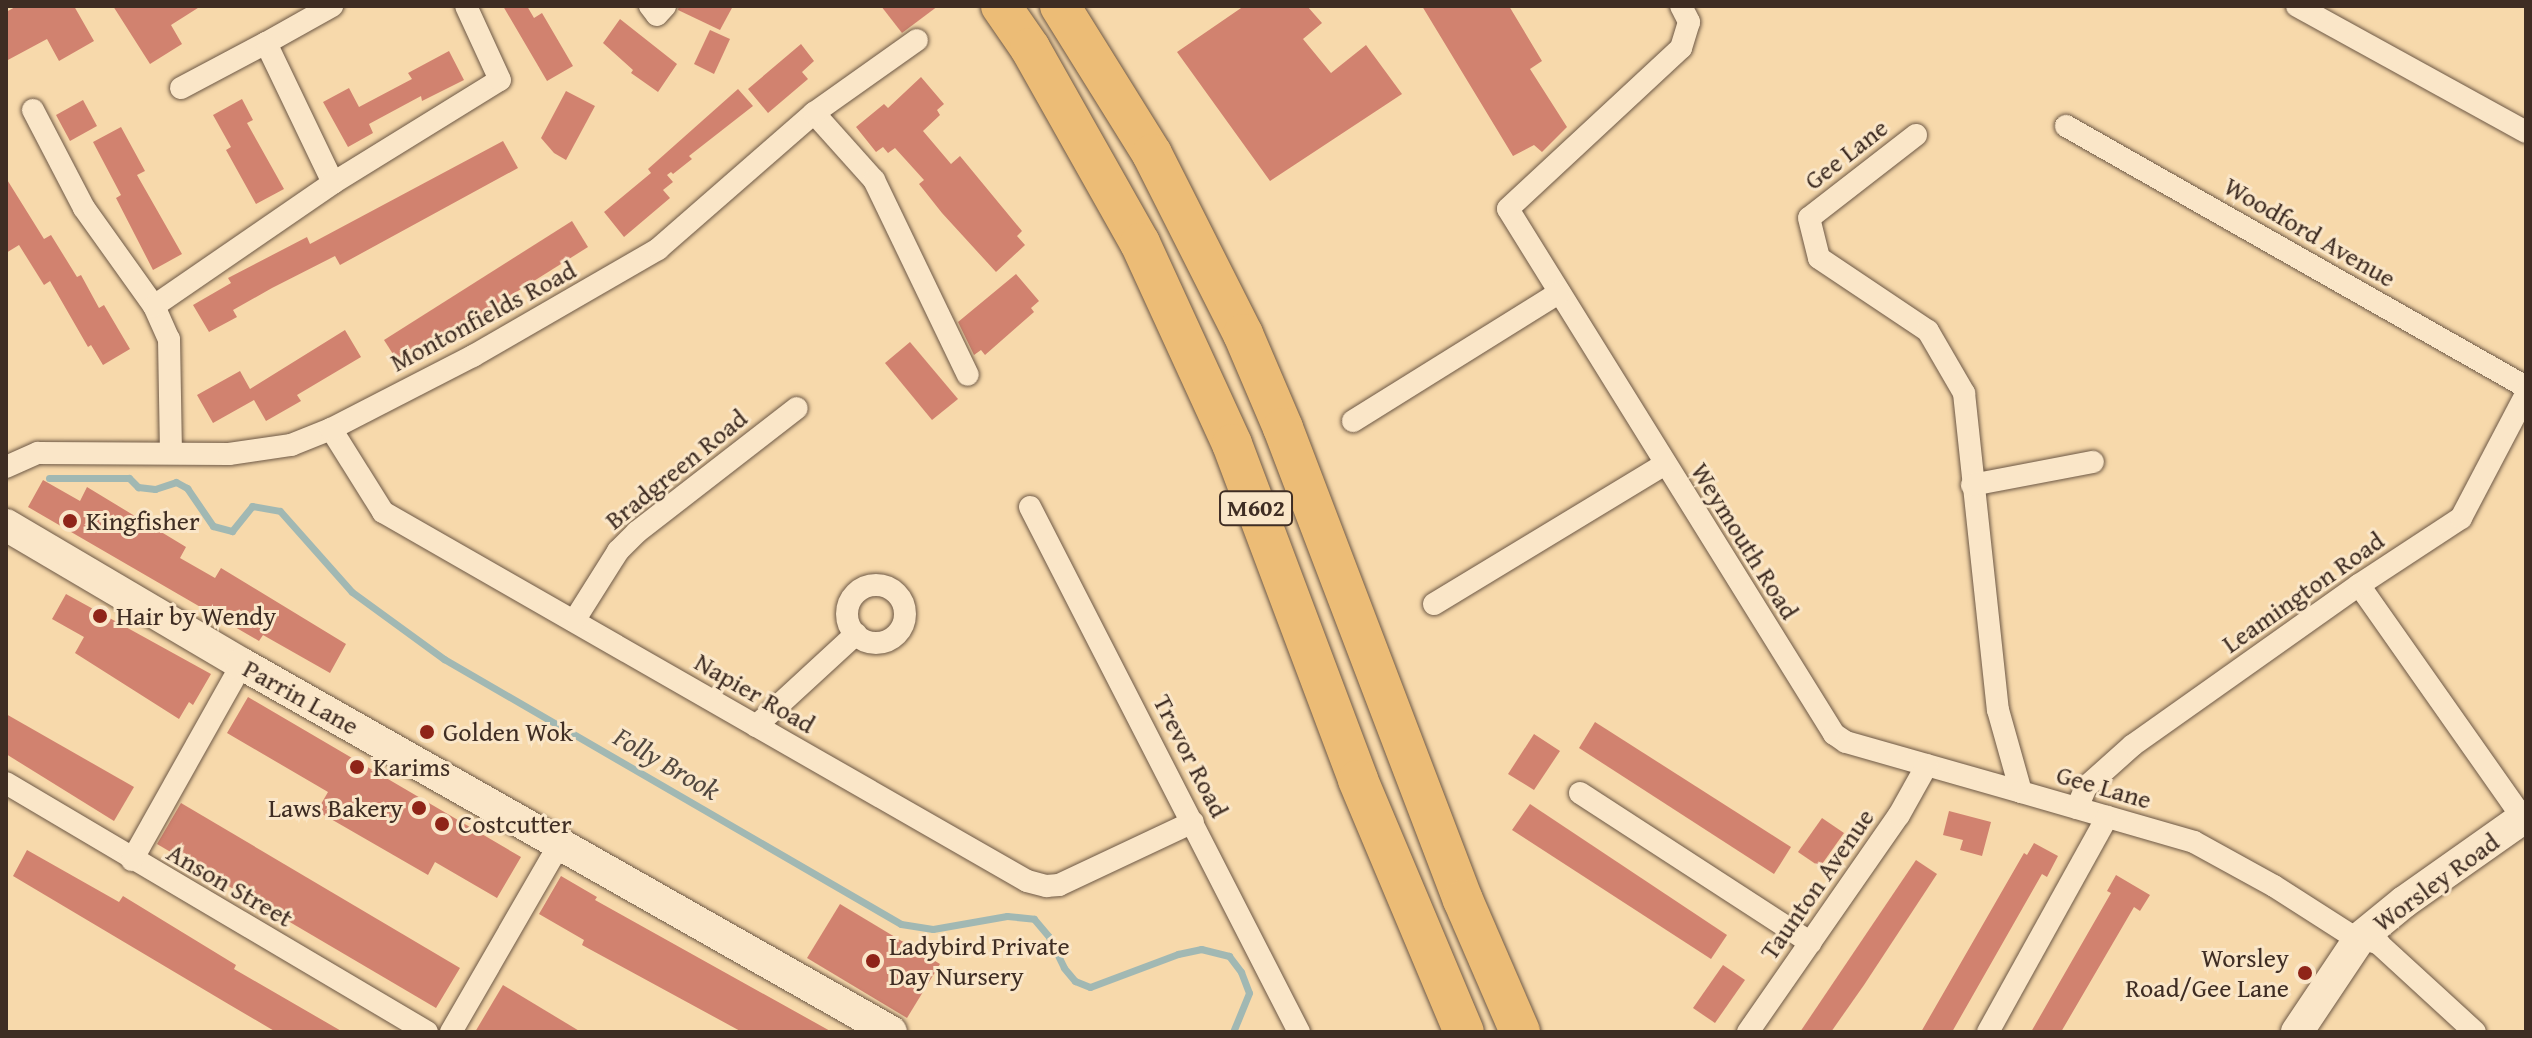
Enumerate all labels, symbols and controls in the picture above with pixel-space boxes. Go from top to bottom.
street label: Gee Lane [1798,112,1894,196]
street label: Woodford Avenue [2219,170,2401,294]
street label: Montonfields Road [385,254,581,378]
street label: Bradgreen Road [599,402,753,536]
street label: Weymouth Road [1684,457,1806,625]
road number: M602 [1218,488,1294,528]
place label: Kingfisher [86,505,200,537]
marker: Kingfisher [61,512,79,530]
street label: Leamington Road [2216,525,2390,659]
place label: Hair by Wendy [116,600,276,632]
marker: Hair by Wendy [91,607,109,625]
street label: Napier Road [689,646,821,740]
street label: Parrin Lane [238,653,364,741]
street label: Trevor Road [1147,689,1235,823]
place label: Golden Wok [443,716,573,748]
water label: Folly Brook [608,719,726,807]
marker: Golden Wok [418,723,436,741]
place label: Karims [373,751,450,783]
marker: Karims [348,758,366,776]
street label: Gee Lane [2053,759,2155,815]
place label: Laws Bakery [268,792,403,824]
marker: Laws Bakery [410,799,428,817]
street label: Taunton Avenue [1753,802,1881,966]
place label: Costcutter [458,808,572,840]
marker: Costcutter [433,815,451,833]
street label: Worsley Road [2367,826,2505,938]
street label: Anson Street [162,836,298,934]
place label: Ladybird Private Day Nursery [889,930,1070,992]
place label: Worsley Road/Gee Lane [2125,942,2289,1004]
marker: Ladybird Private Day Nursery [864,952,882,970]
marker: Worsley Road/Gee Lane [2296,964,2314,982]

